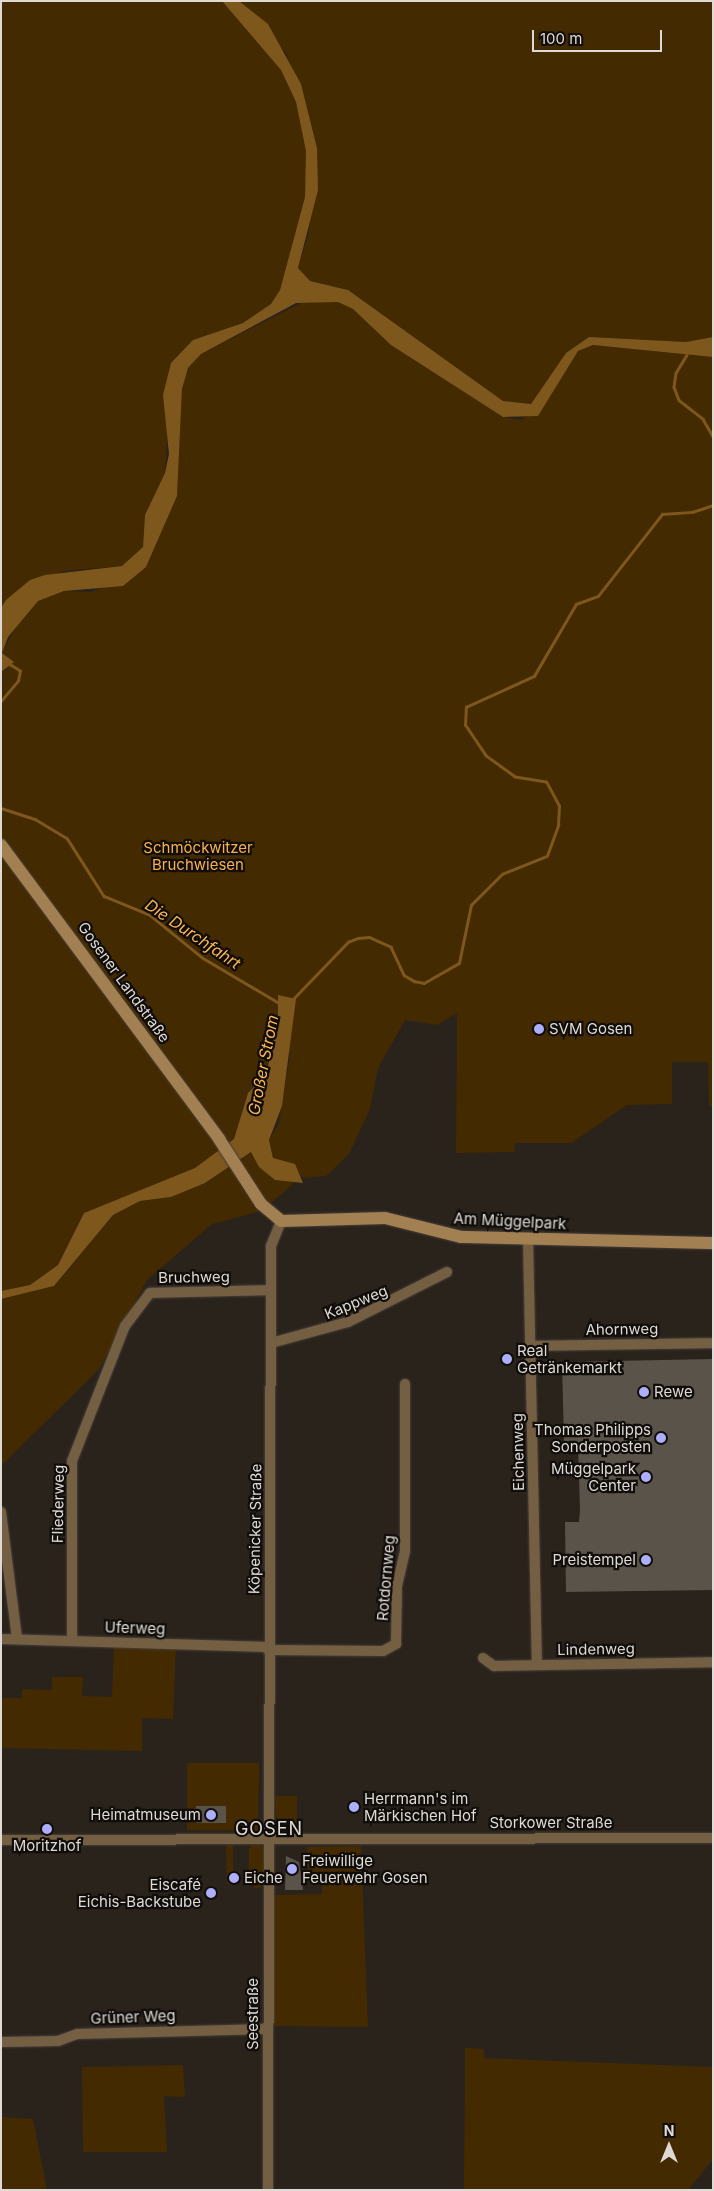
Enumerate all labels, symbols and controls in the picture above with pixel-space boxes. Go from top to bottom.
scale bar [534,20,664,52]
text: 100 m [540,29,582,48]
park label: Schmöckwitzer Bruchwiesen [143,838,253,873]
water label: Die Durchfahrt [142,895,244,973]
street label: Gosener Landstraße [74,918,174,1046]
water label: Großer Strom [244,1013,282,1117]
place label: SVM Gosen [549,1020,632,1038]
marker: SVM Gosen [533,1023,545,1035]
street label: Am Müggelpark [453,1209,567,1233]
street label: Bruchweg [158,1267,230,1287]
street label: Kappweg [322,1281,390,1323]
street label: Ahornweg [585,1319,659,1339]
place label: Real Getränkemarkt [517,1341,622,1376]
marker: Real Getränkemarkt [501,1353,513,1365]
place label: Rewe [654,1383,693,1401]
marker: Rewe [638,1386,650,1398]
street label: Eichenweg [508,1413,528,1491]
place label: Thomas Philipps Sonderposten [534,1420,651,1455]
marker: Thomas Philipps Sonderposten [655,1432,667,1444]
place label: Müggelpark Center [551,1459,636,1494]
street label: Köpenicker Straße [245,1464,265,1594]
street label: Fliederweg [48,1465,68,1543]
marker: Müggelpark Center [640,1471,652,1483]
street label: Rotdornweg [373,1534,399,1622]
place label: Preistempel [553,1551,636,1569]
marker: Preistempel [640,1554,652,1566]
street label: Uferweg [104,1618,166,1638]
street label: Lindenweg [557,1639,635,1659]
place label: Herrmann's im Märkischen Hof [364,1789,477,1824]
marker: Herrmann's im Märkischen Hof [348,1801,360,1813]
place label: Heimatmuseum [90,1806,201,1824]
marker: Heimatmuseum [205,1809,217,1821]
street label: Storkower Straße [489,1814,613,1832]
district label: GOSEN [234,1818,304,1840]
marker: Moritzhof [41,1823,53,1835]
place label: Moritzhof [13,1837,81,1855]
place label: Freiwillige Feuerwehr Gosen [302,1851,428,1886]
marker: Freiwillige Feuerwehr Gosen [286,1863,298,1875]
place label: Eiche [244,1869,283,1887]
marker: Eiche [228,1872,240,1884]
place label: Eiscafé Eichis-Backstube [78,1875,201,1910]
marker: Eiscafé Eichis-Backstube [205,1887,217,1899]
street label: Seestraße [244,1978,262,2050]
street label: Grüner Weg [90,2007,176,2027]
north arrow [644,2121,694,2171]
text: N [664,2122,674,2139]

